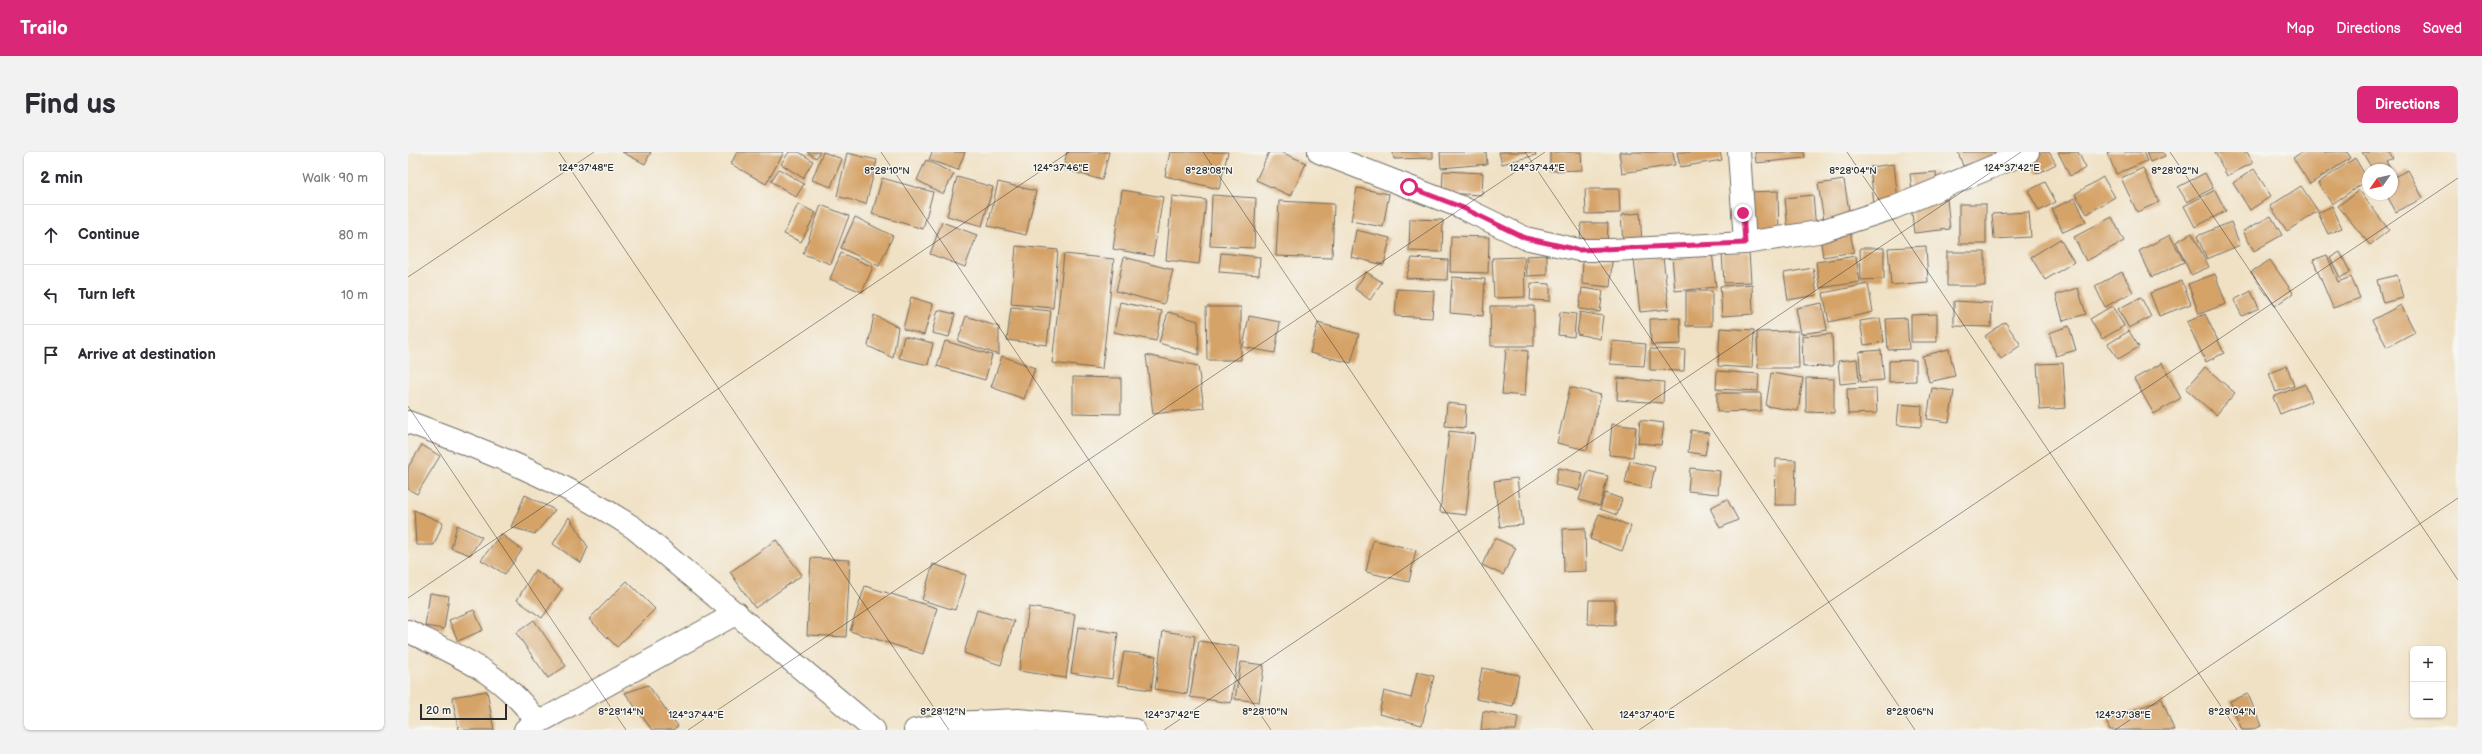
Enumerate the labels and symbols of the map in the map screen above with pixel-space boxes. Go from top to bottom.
text: 124°37'48"E [558,162,614,174]
text: 124°37'46"E [1033,162,1089,174]
text: 124°37'44"E [1509,162,1565,174]
text: 124°37'42"E [1984,162,2040,174]
north arrow [2362,164,2398,200]
text: 8°28'10"N [864,165,910,177]
text: 8°28'08"N [1185,165,1233,177]
text: 8°28'04"N [1829,165,1877,177]
text: 8°28'02"N [2151,165,2199,177]
route start [1400,178,1418,196]
route end [1734,204,1752,222]
scale bar [420,702,507,721]
text: 8°28'14"N [598,706,644,718]
text: 8°28'12"N [920,706,966,718]
text: 8°28'10"N [1242,706,1288,718]
text: 8°28'06"N [1886,706,1934,718]
text: 8°28'04"N [2208,706,2256,718]
text: 124°37'44"E [668,709,724,721]
text: 124°37'42"E [1144,709,1200,721]
text: 124°37'40"E [1619,709,1675,721]
text: 124°37'38"E [2095,709,2151,721]

